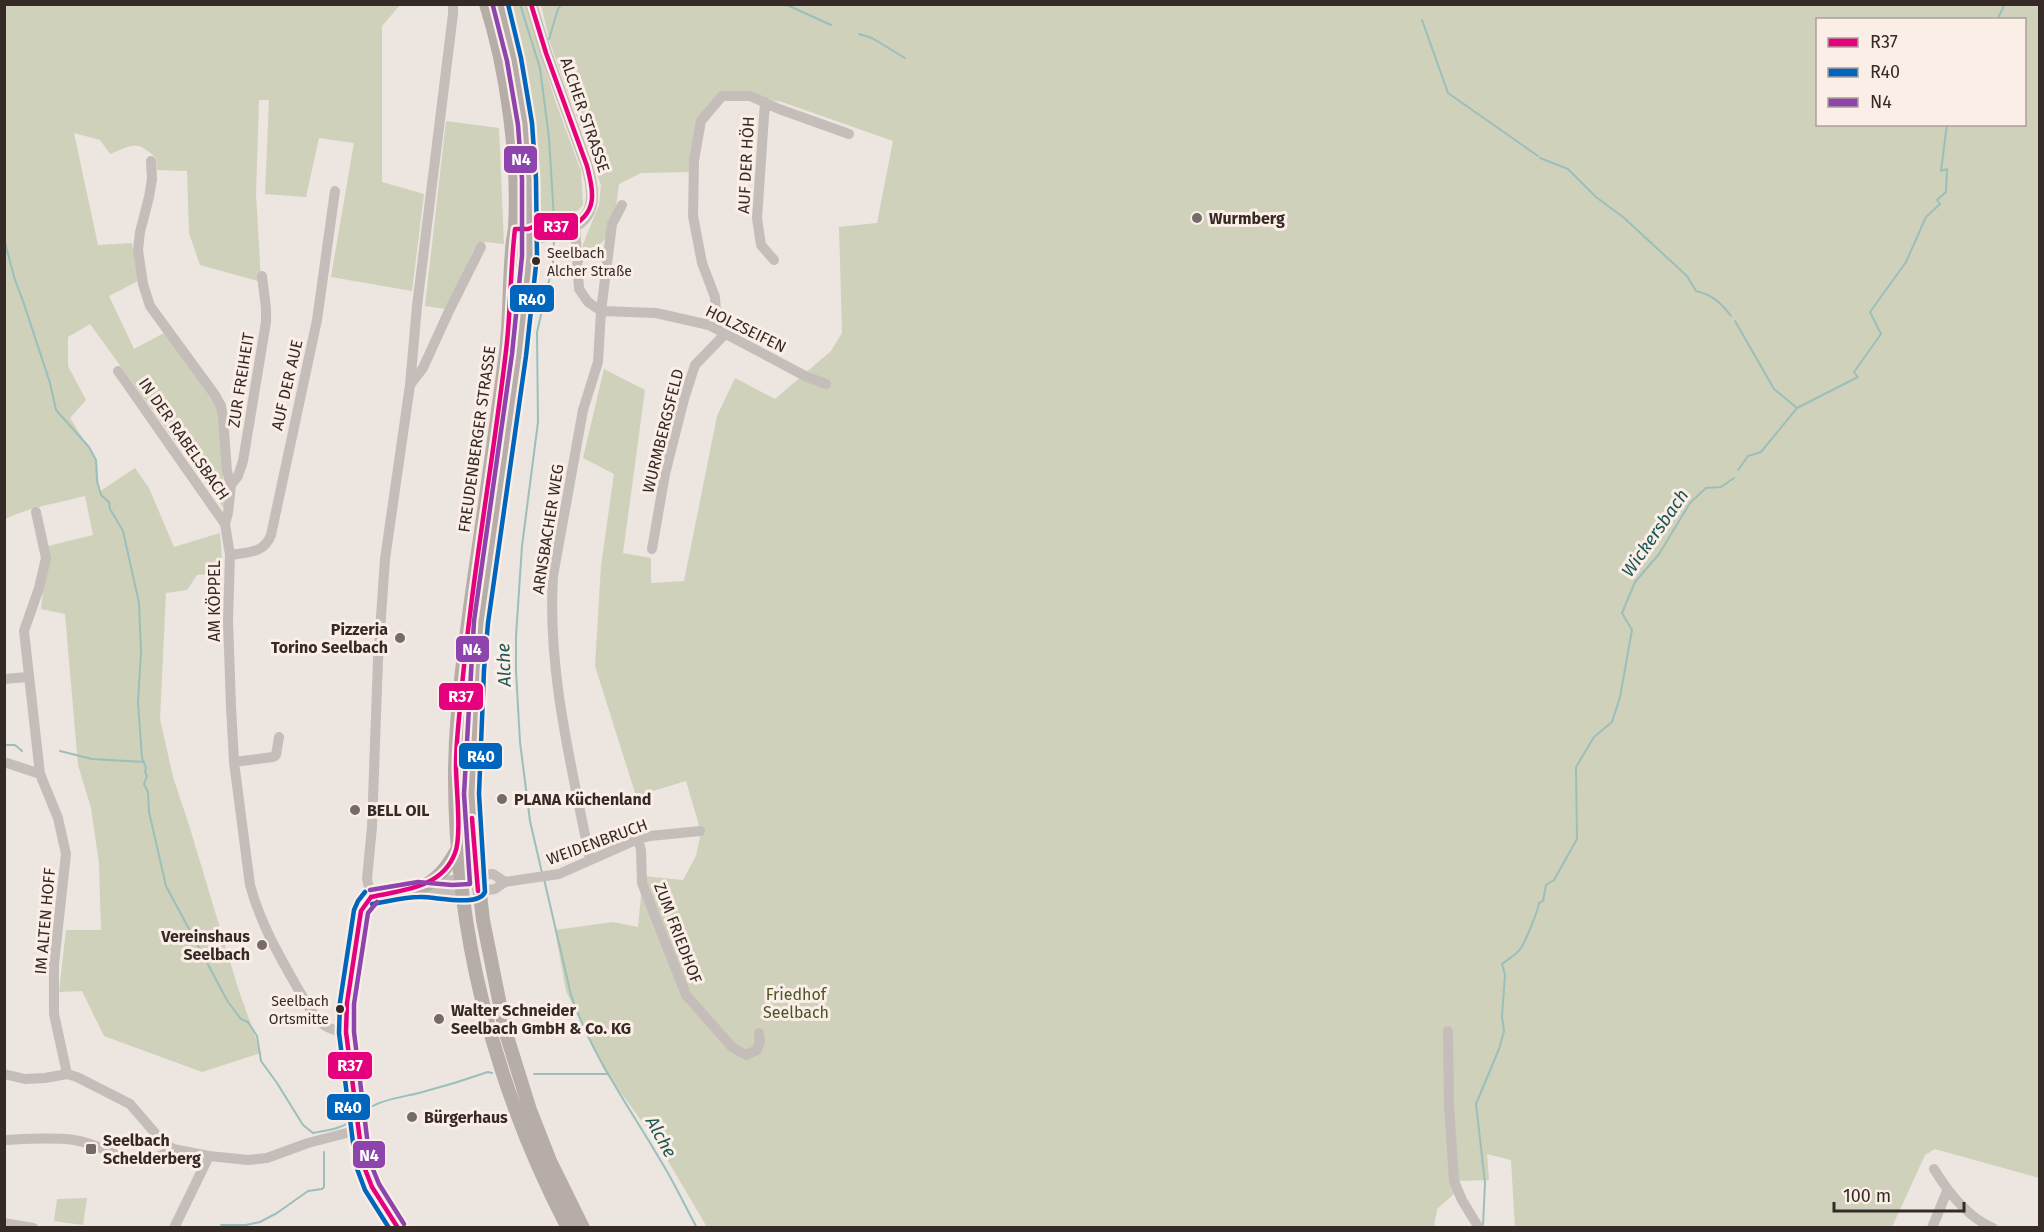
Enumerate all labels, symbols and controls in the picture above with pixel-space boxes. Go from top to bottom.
legend [1816,18,2026,126]
text: R37 [1870,31,1898,53]
street label: ALCHER STRASSE [556,55,614,175]
text: R40 [1870,61,1900,83]
text: N4 [1870,91,1892,113]
street label: AUF DER HÖH [734,116,758,214]
line badge: N4 [503,145,538,174]
text: N4 [511,150,531,169]
place label: Wurmberg [1209,209,1285,228]
marker: Wurmberg [1190,211,1204,225]
line badge: R37 [533,212,579,241]
text: R37 [543,217,569,236]
place label: Seelbach Alcher Straße [547,245,632,280]
marker: Seelbach Alcher Straße [530,255,542,267]
line badge: R40 [509,284,555,313]
text: R40 [518,290,546,309]
street label: HOLZSEIFEN [703,301,789,357]
street label: ZUR FREIHEIT [224,330,258,429]
street label: AUF DER AUE [267,338,307,432]
street label: FREUDENBERGER STRASSE [454,344,500,534]
street label: WURMBERGSFELD [638,367,688,495]
street label: IN DER RABELSBACH [135,374,233,504]
street label: ARNSBACHER WEG [528,463,568,595]
water label: Wickersbach [1617,485,1693,581]
street label: AM KÖPPEL [205,560,224,642]
place label: Pizzeria Torino Seelbach [271,620,388,657]
marker: Pizzeria Torino Seelbach [393,631,407,645]
line badge: N4 [455,635,490,663]
text: N4 [462,640,482,659]
water label: Alche [492,643,516,688]
line badge: R37 [438,682,484,711]
text: R37 [448,687,474,706]
line badge: R40 [458,742,503,770]
text: R40 [467,747,495,766]
place label: PLANA Küchenland [514,790,651,809]
marker: PLANA Küchenland [495,792,509,806]
place label: BELL OIL [367,801,429,820]
marker: BELL OIL [348,803,362,817]
street label: WEIDENBRUCH [544,815,650,869]
street label: IM ALTEN HOFF [31,867,59,975]
street label: ZUM FRIEDHOF [650,880,706,986]
place label: Vereinshaus Seelbach [160,927,250,964]
marker: Vereinshaus Seelbach [255,938,269,952]
park label: Friedhof Seelbach [763,985,829,1022]
place label: Seelbach Ortsmitte [269,993,329,1028]
place label: Walter Schneider Seelbach GmbH & Co. KG [451,1001,631,1038]
marker: Seelbach Ortsmitte [334,1003,346,1015]
marker: Walter Schneider Seelbach GmbH & Co. KG [432,1012,446,1026]
line badge: R37 [327,1051,373,1080]
text: R37 [337,1056,363,1075]
line badge: R40 [326,1093,371,1121]
text: R40 [334,1098,362,1117]
place label: Bürgerhaus [424,1108,508,1127]
marker: Bürgerhaus [405,1110,419,1124]
water label: Alche [640,1112,681,1161]
place label: Seelbach Schelderberg [103,1131,201,1168]
line badge: N4 [352,1140,386,1169]
marker: Seelbach Schelderberg [84,1142,98,1156]
text: N4 [359,1146,379,1165]
scale bar [1834,1175,1964,1213]
text: 100 m [1843,1185,1891,1207]

